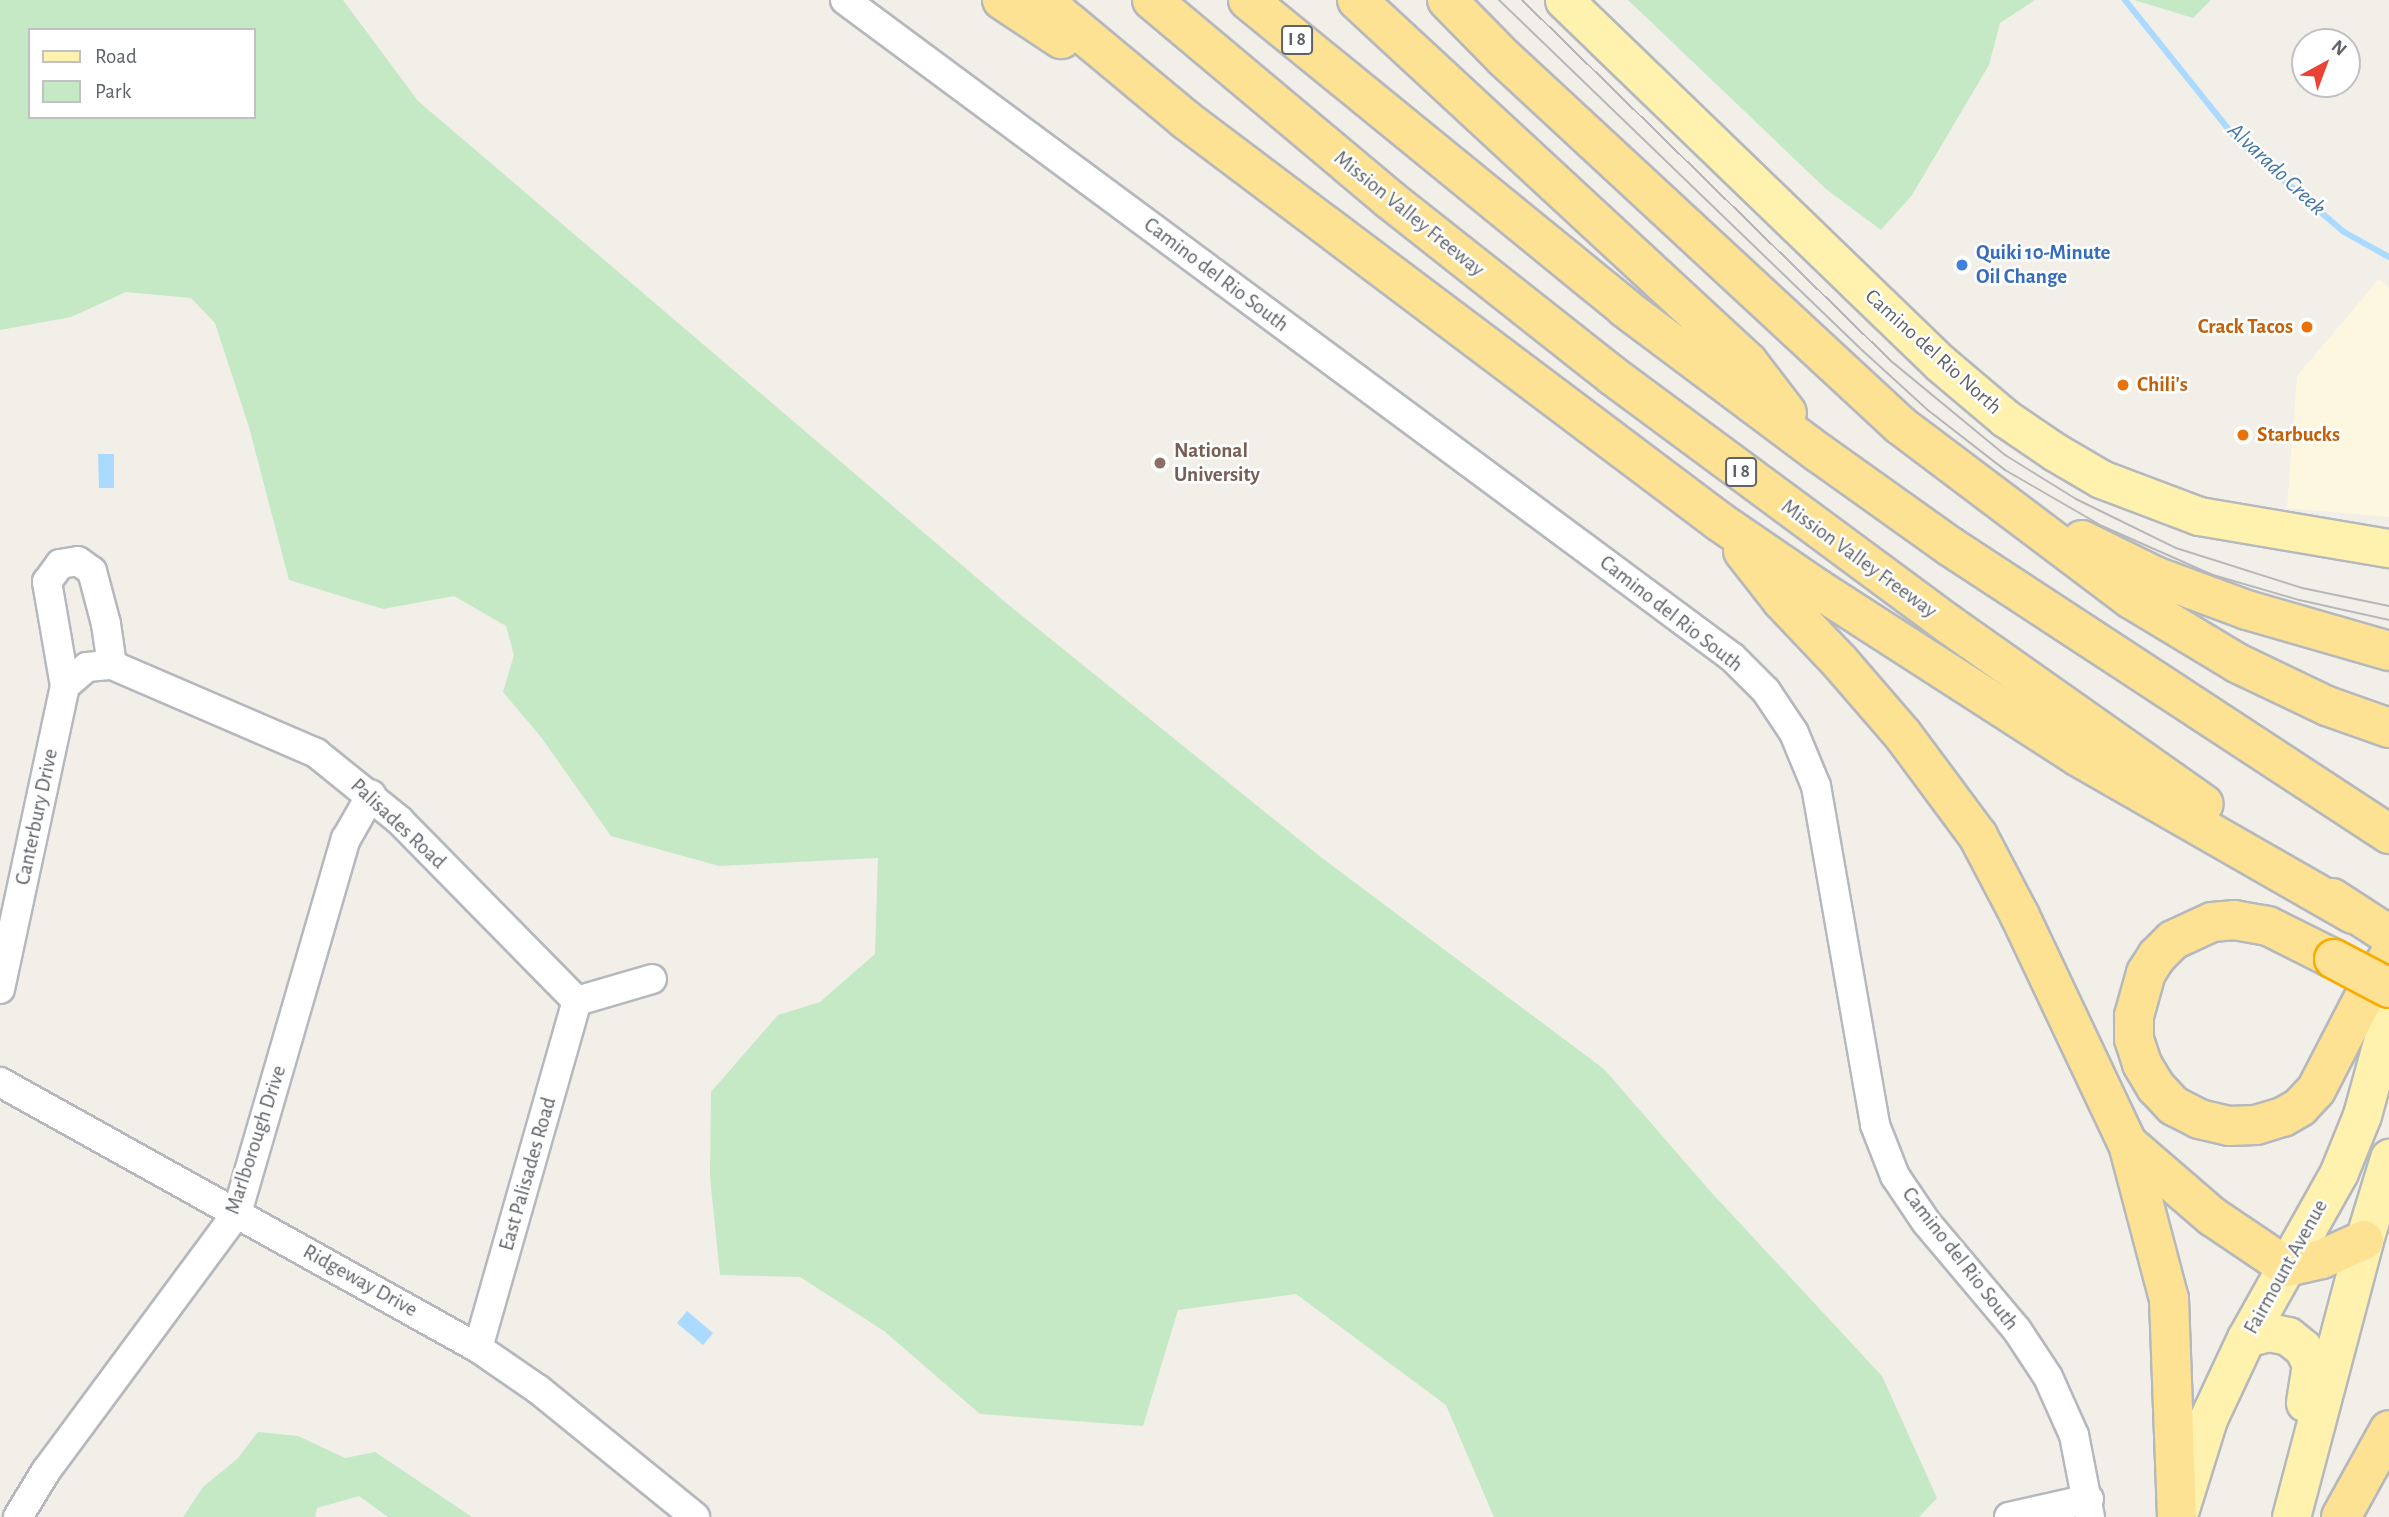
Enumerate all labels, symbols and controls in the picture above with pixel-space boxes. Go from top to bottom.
road number: I 8 [1280,24,1314,56]
legend [28,28,256,119]
north arrow [2291,28,2361,98]
text: N [2328,37,2350,60]
text: Road [95,46,137,67]
text: Park [95,81,131,102]
water label: Alvarado Creek [2221,118,2331,222]
street label: Mission Valley Freeway [1329,146,1489,282]
street label: Camino del Rio South [1139,212,1293,338]
place label: Quiki 10-Minute Oil Change [1976,240,2111,290]
marker: Quiki 10-Minute Oil Change [1954,257,1970,273]
street label: Camino del Rio North [1860,284,2006,420]
place label: Crack Tacos [2198,314,2293,340]
marker: Crack Tacos [2299,319,2315,335]
place label: Chili's [2137,372,2188,398]
marker: Chili's [2115,377,2131,393]
place label: Starbucks [2257,422,2340,448]
marker: Starbucks [2235,427,2251,443]
place label: National University [1174,438,1260,488]
marker: National University [1152,455,1168,471]
road number: I 8 [1724,457,1758,488]
street label: Mission Valley Freeway [1776,494,1942,624]
street label: Camino del Rio South [1594,550,1748,678]
street label: Canterbury Drive [10,747,64,887]
street label: Palisades Road [345,773,451,875]
street label: Marlborough Drive [220,1062,292,1218]
street label: East Palisades Road [494,1094,562,1254]
street label: Camino del Rio South [1896,1182,2024,1336]
street label: Fairmount Avenue [2239,1195,2333,1339]
street label: Ridgeway Drive [298,1239,422,1323]

